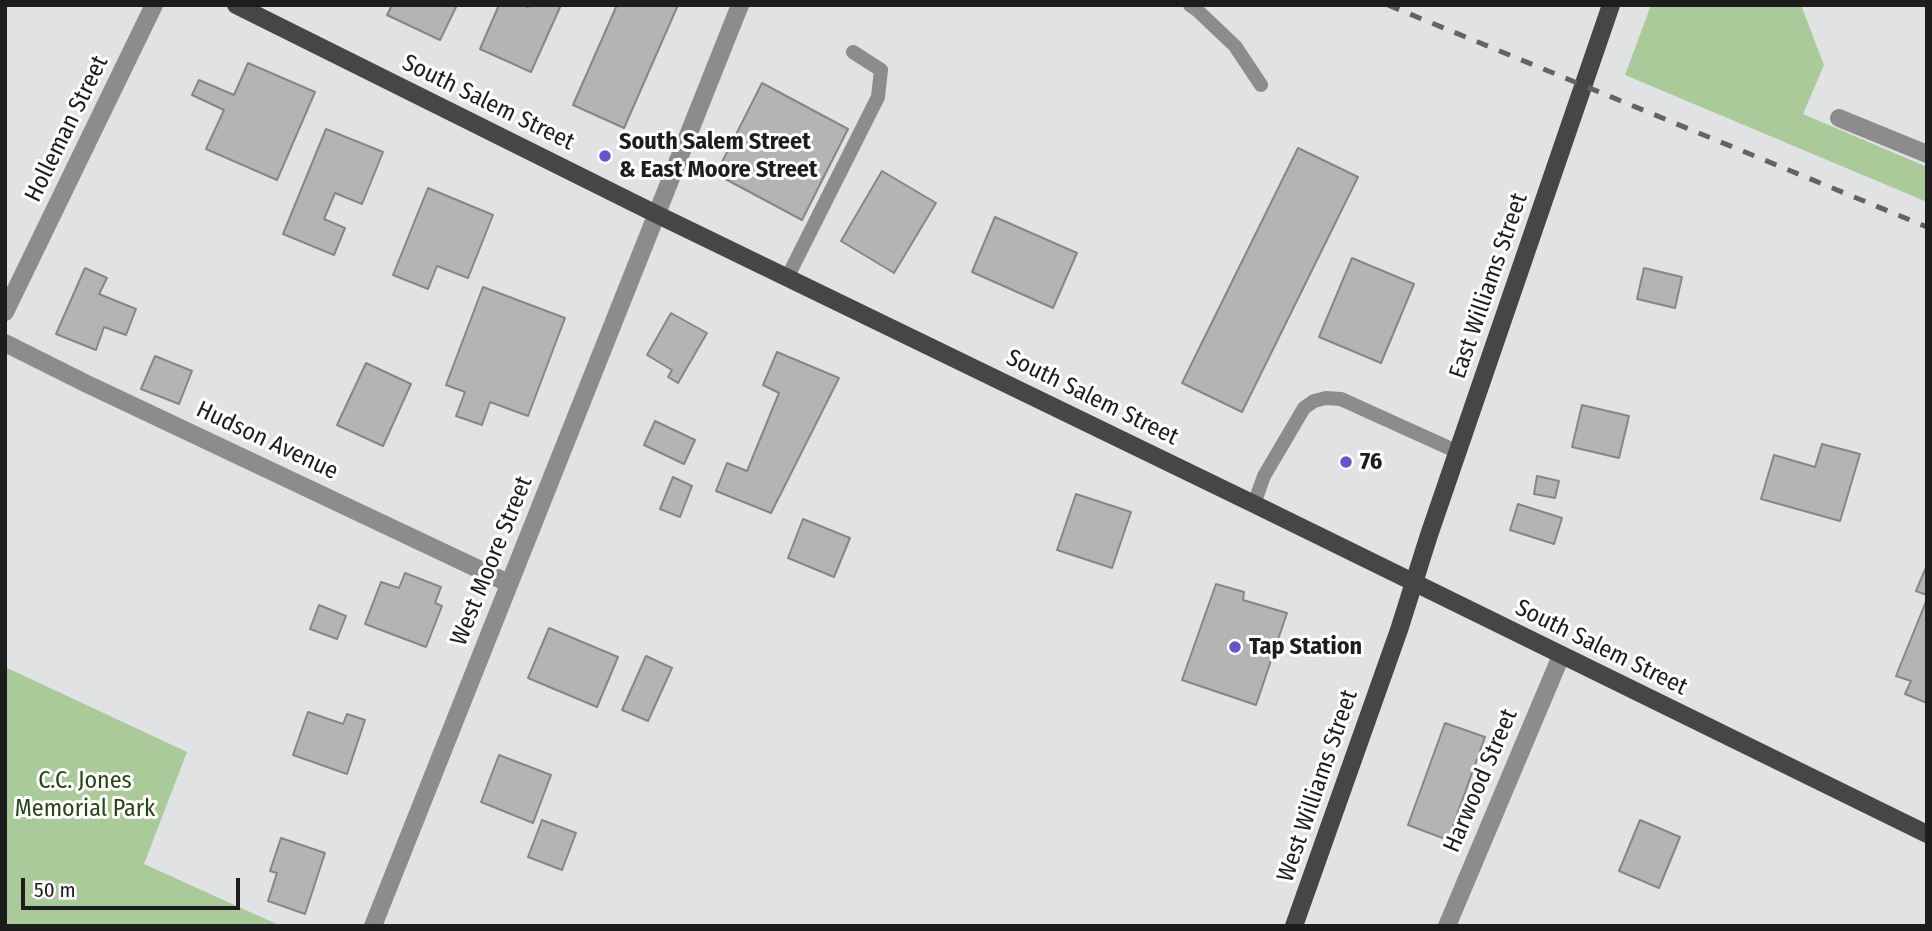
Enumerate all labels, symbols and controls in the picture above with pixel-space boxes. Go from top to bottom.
street label: South Salem Street [397,49,579,157]
street label: Holleman Street [19,51,115,207]
place label: South Salem Street & East Moore Street [619,128,817,184]
marker: South Salem Street & East Moore Street [597,148,613,164]
street label: East Williams Street [1444,190,1534,382]
street label: South Salem Street [1001,344,1183,452]
street label: Hudson Avenue [191,396,343,486]
place label: 76 [1360,448,1382,476]
marker: 76 [1338,454,1354,470]
street label: West Moore Street [445,472,539,650]
street label: South Salem Street [1510,594,1692,702]
place label: Tap Station [1249,633,1362,661]
marker: Tap Station [1227,639,1243,655]
street label: West Williams Street [1272,686,1364,886]
street label: Harwood Street [1438,705,1524,857]
park label: C.C. Jones Memorial Park [15,767,155,823]
scale bar [24,864,243,908]
text: 50 m [34,877,76,903]

